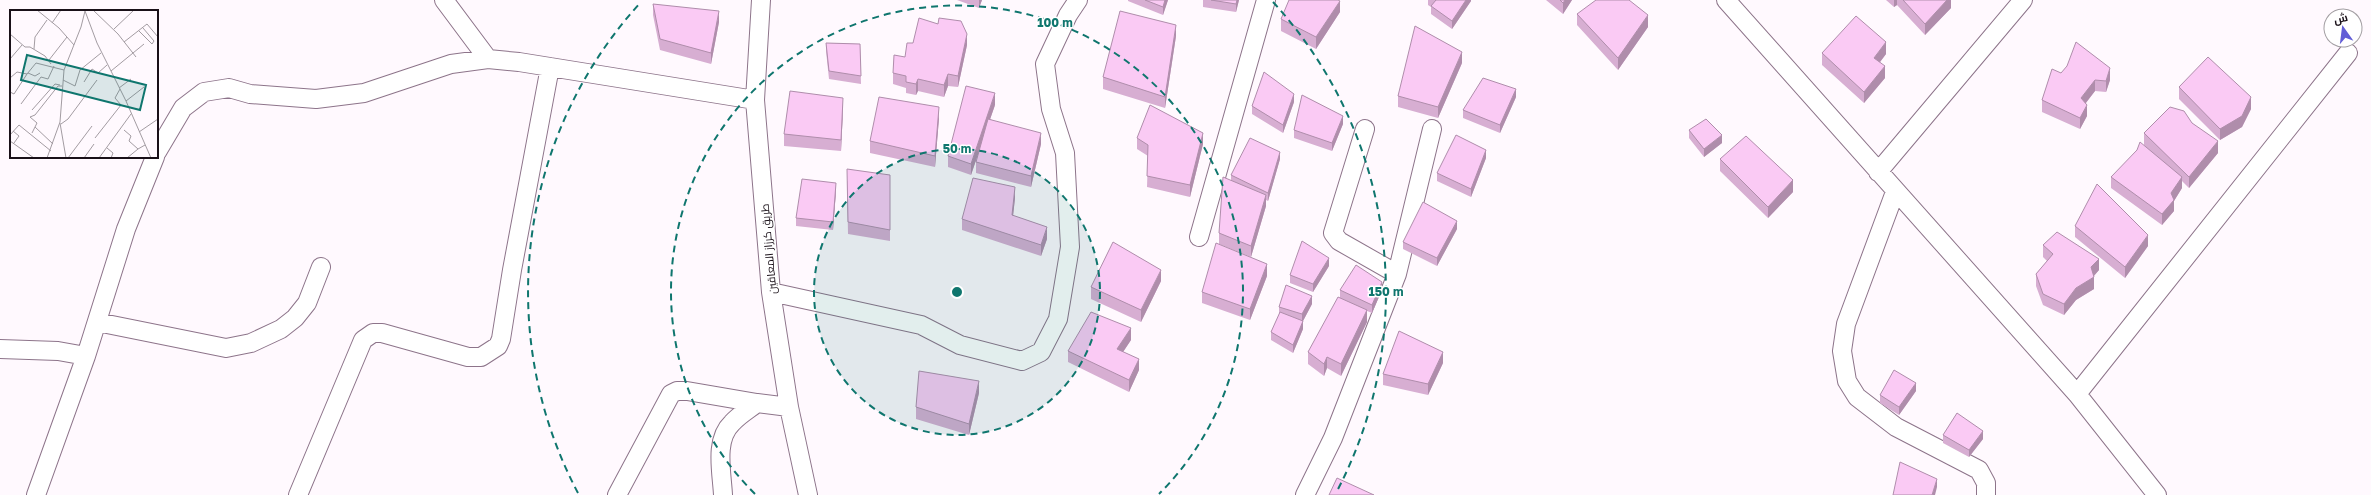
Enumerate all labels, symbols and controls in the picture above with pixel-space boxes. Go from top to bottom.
north arrow [2323,8,2363,48]
inset map [10,10,158,158]
text: ش [2332,10,2349,27]
text: 100 m [1037,15,1073,30]
text: 50 m [943,141,971,156]
street label: طريق كرزاز المعاقين [758,203,779,295]
text: 150 m [1369,284,1403,299]
centre of rings [950,285,964,299]

